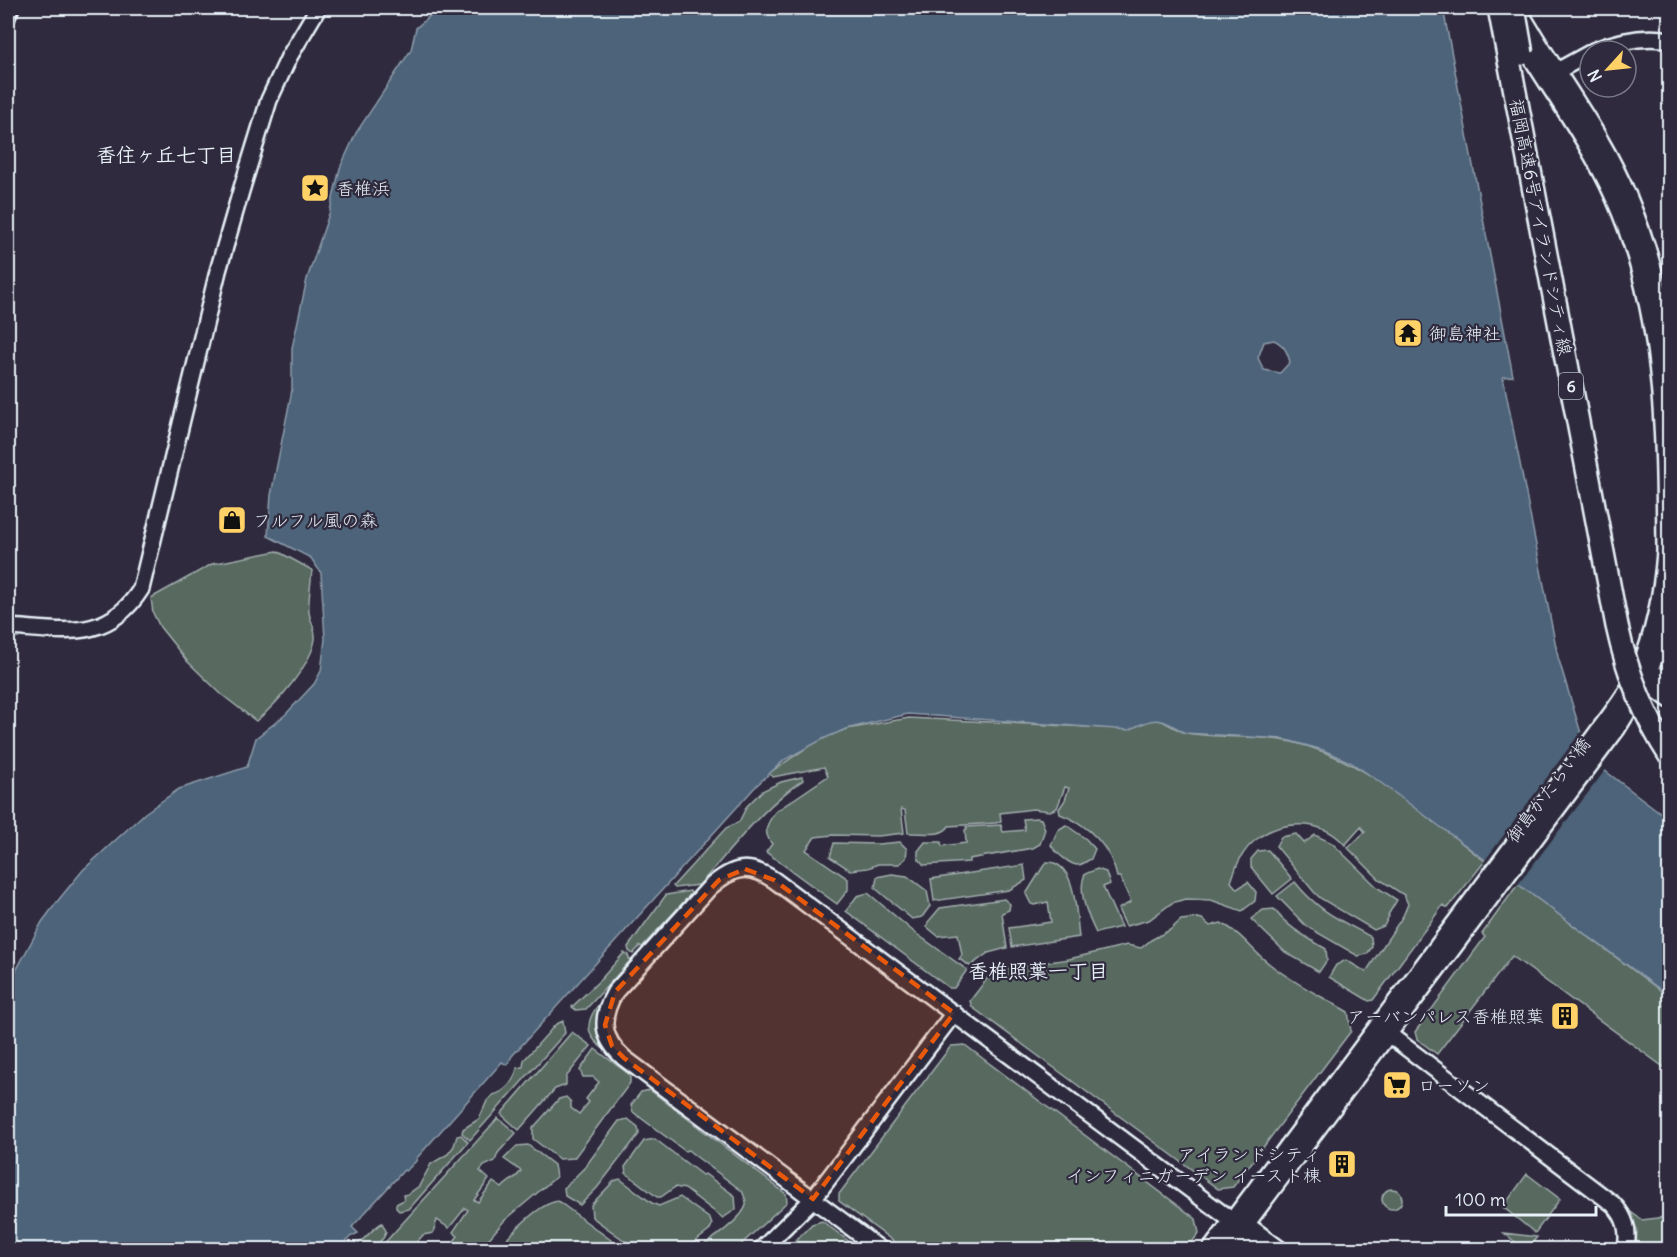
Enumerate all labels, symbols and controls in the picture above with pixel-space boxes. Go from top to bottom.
north arrow [1578,39,1638,99]
text: N [1583,66,1606,85]
street label: 福岡高速6号アイランドシティ線 [1505,97,1577,357]
district label: 香住ヶ丘七丁目 [96,142,236,167]
place icon: 香椎浜 [299,172,331,204]
place label: 香椎浜 [336,177,390,200]
temple icon: 御島神社 [1392,317,1424,349]
place label: 御島神社 [1429,322,1501,345]
road number: 6 [1559,373,1583,399]
shop icon: フルフル風の森 [216,504,248,536]
place label: フルフル風の森 [253,509,378,532]
street label: 御島かたらい橋 [1501,733,1595,847]
district label: 香椎照葉一丁目 [968,958,1108,983]
building icon: アーバンパレス香椎照葉 [1549,1000,1581,1032]
place label: アーバンパレス香椎照葉 [1347,1005,1544,1028]
supermarket icon: ローソン [1381,1069,1413,1101]
place label: ローソン [1418,1074,1490,1097]
place label: アイランドシティ インフィニガーデン イースト棟 [1066,1143,1321,1187]
building icon: アイランドシティ インフィニガーデン イースト棟 [1326,1148,1358,1180]
scale bar [1446,1179,1596,1217]
text: 100 m [1455,1188,1506,1211]

